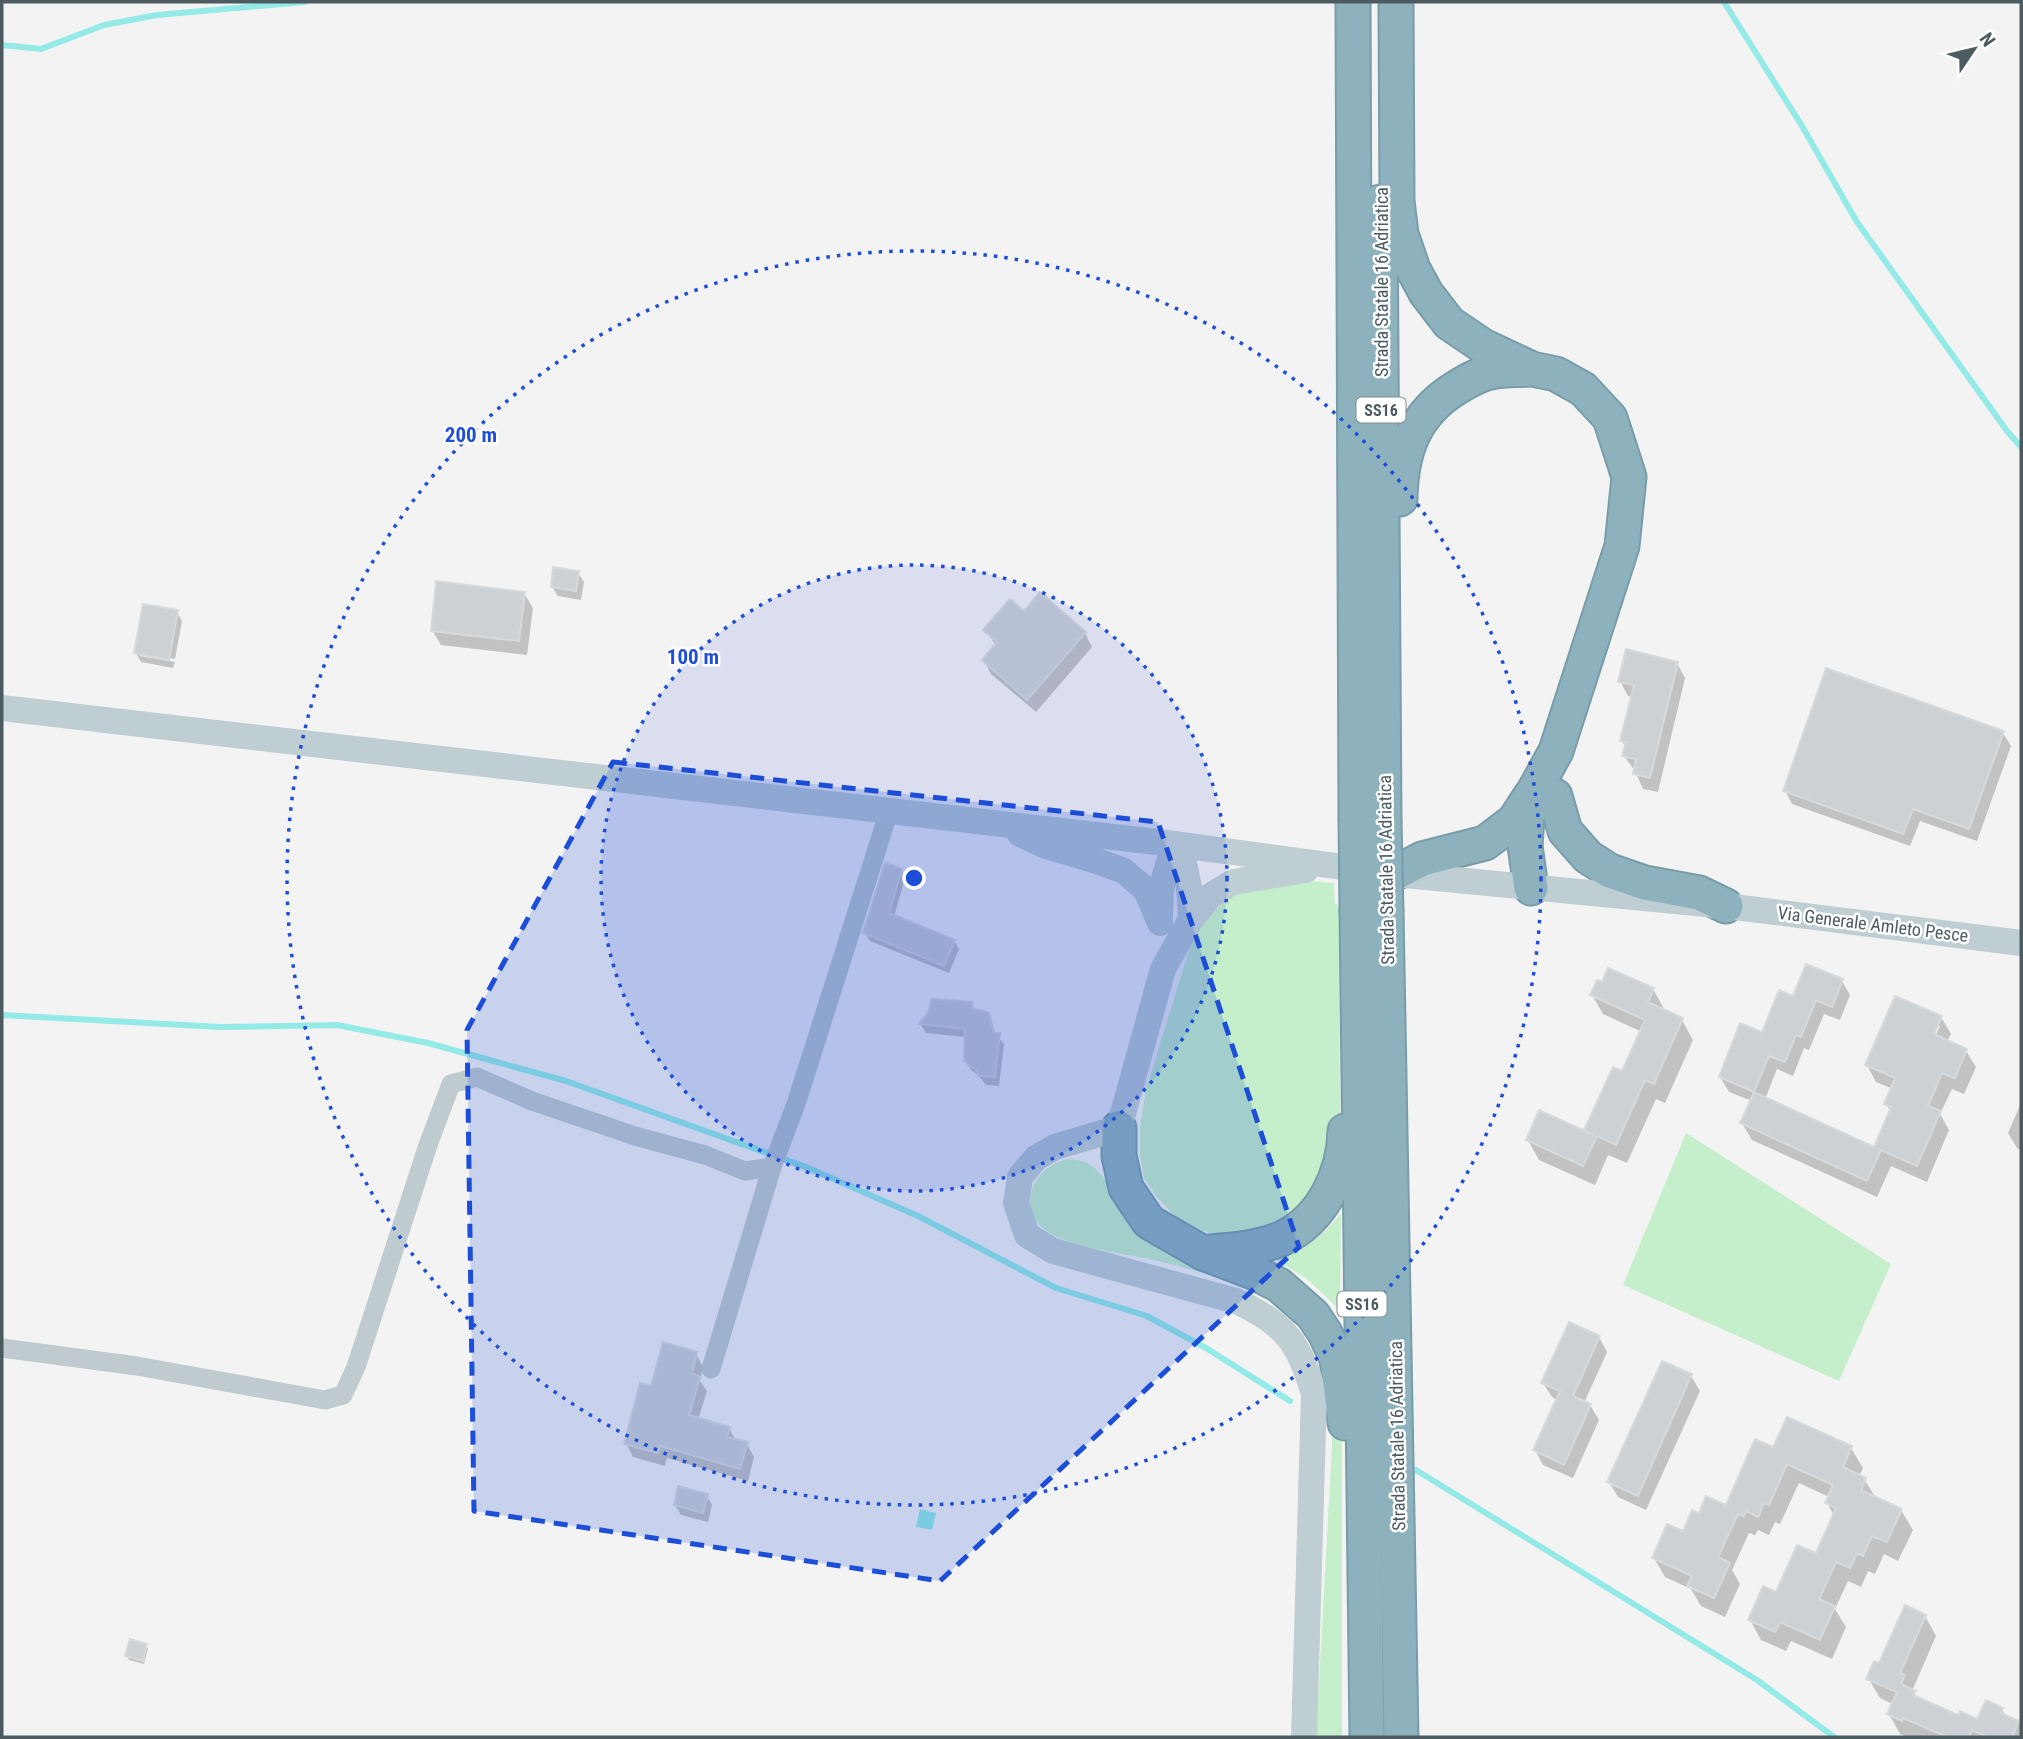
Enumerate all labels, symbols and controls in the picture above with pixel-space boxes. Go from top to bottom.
north arrow [1939,14,2009,84]
text: N [1975,28,2000,51]
street label: Strada Statale 16 Adriatica [1371,187,1392,377]
road number: SS16 [1356,398,1406,422]
text: 200 m [445,423,497,447]
text: 100 m [667,645,719,669]
street label: Strada Statale 16 Adriatica [1374,775,1398,965]
centre of rings [902,866,926,890]
street label: Via Generale Amleto Pesce [1777,902,1969,946]
road number: SS16 [1338,1292,1386,1316]
street label: Strada Statale 16 Adriatica [1385,1341,1409,1531]

